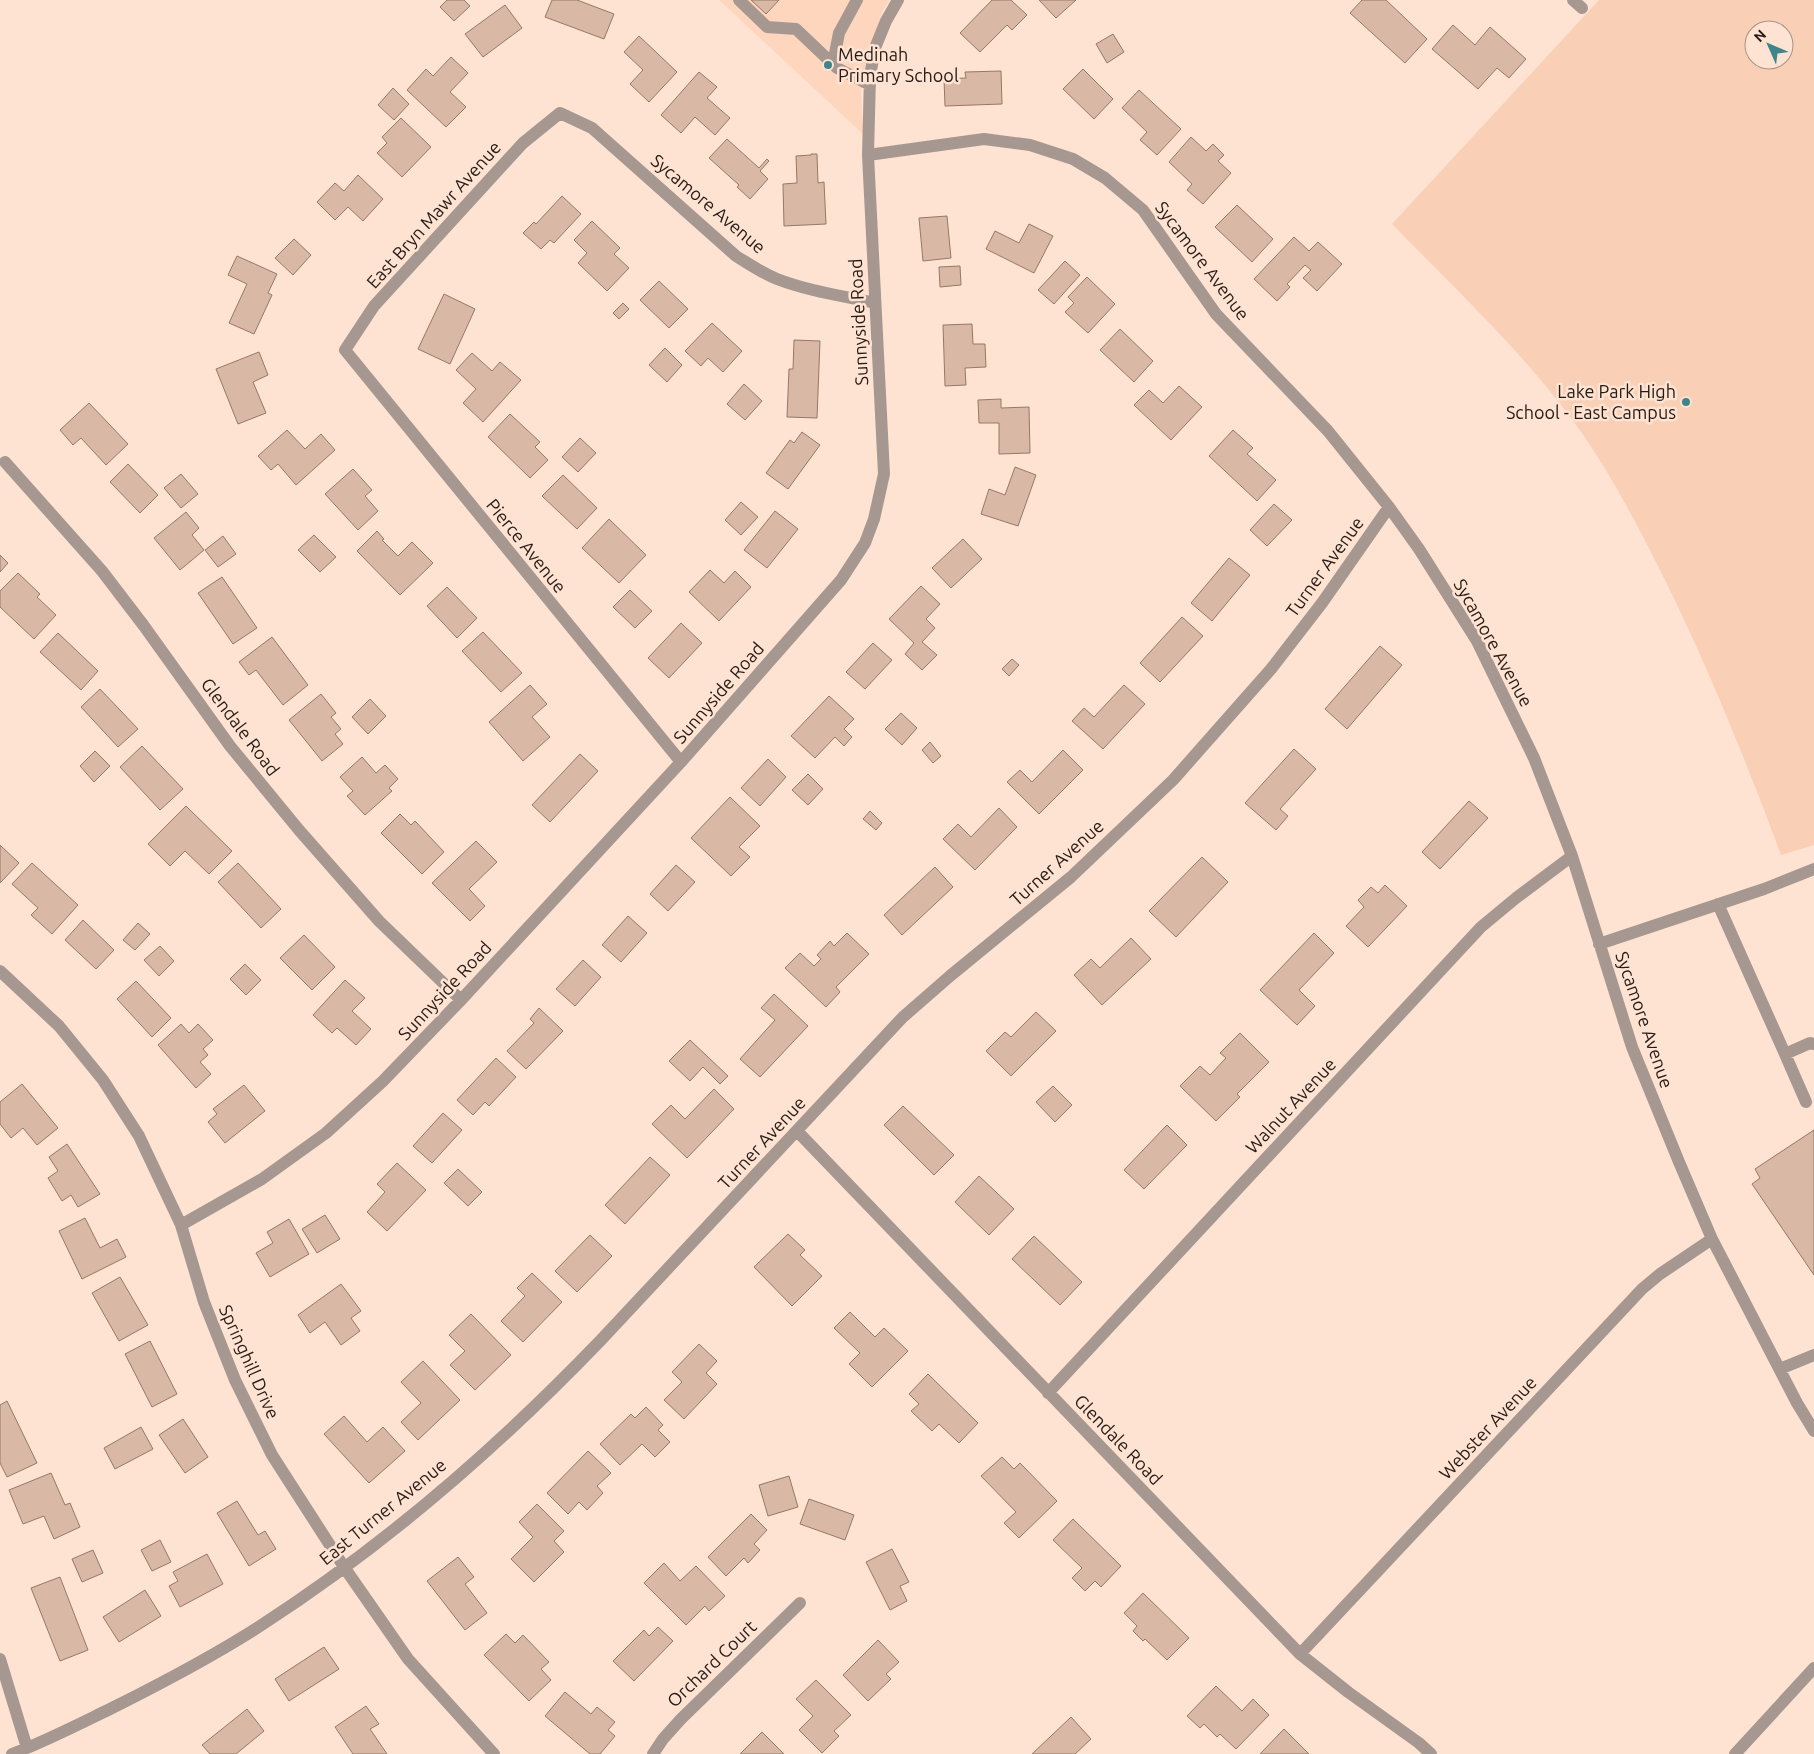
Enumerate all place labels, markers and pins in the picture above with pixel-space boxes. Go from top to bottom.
place label: Medinah Primary School [838,44,959,85]
marker: Medinah Primary School [822,59,834,71]
place label: Lake Park High School - East Campus [1506,381,1676,422]
marker: Lake Park High School - East Campus [1680,396,1692,408]

